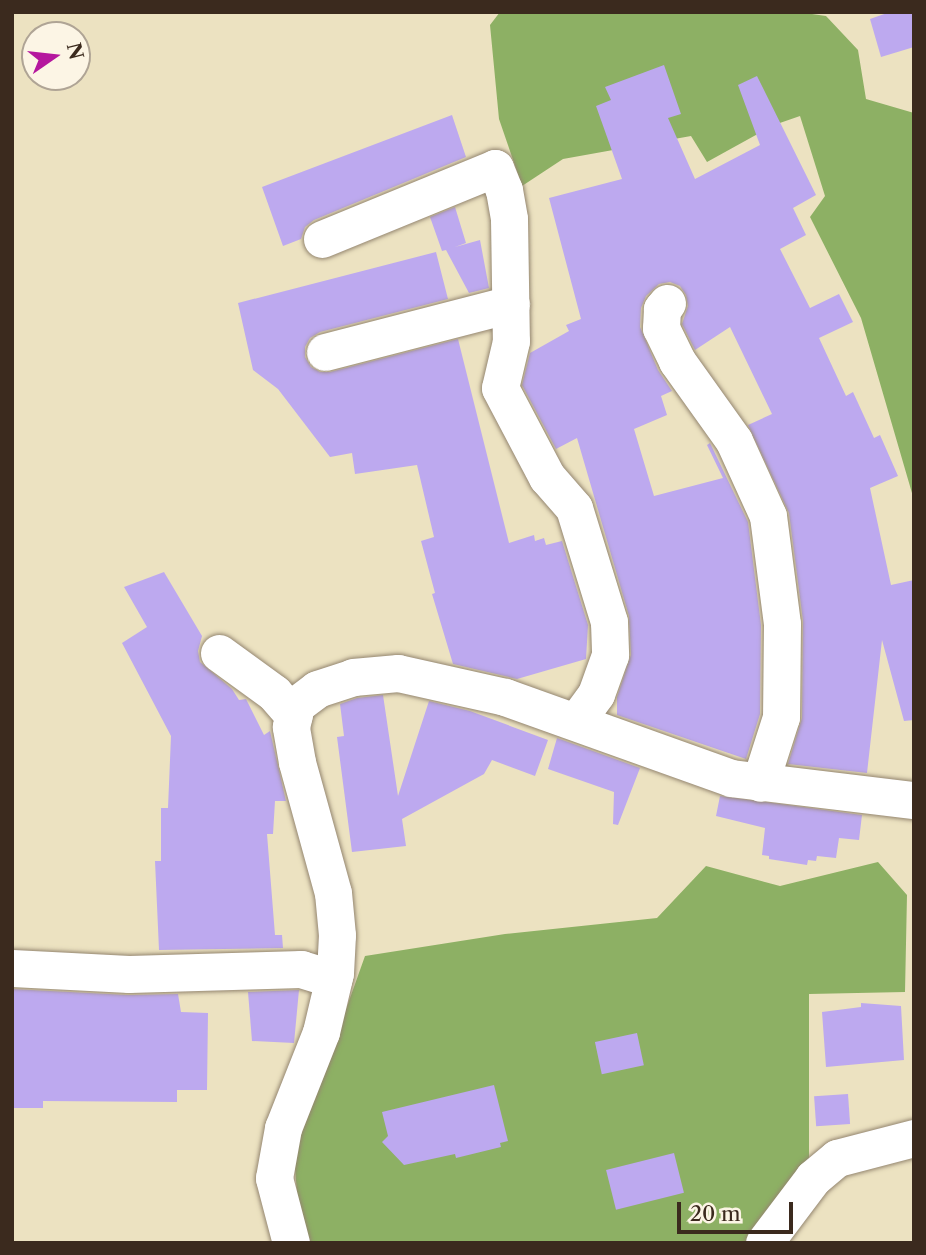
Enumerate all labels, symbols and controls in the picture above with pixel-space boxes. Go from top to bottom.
north arrow [21,21,91,91]
text: N [62,40,88,62]
scale bar [681,1188,796,1232]
text: 20 m [690,1201,741,1226]

